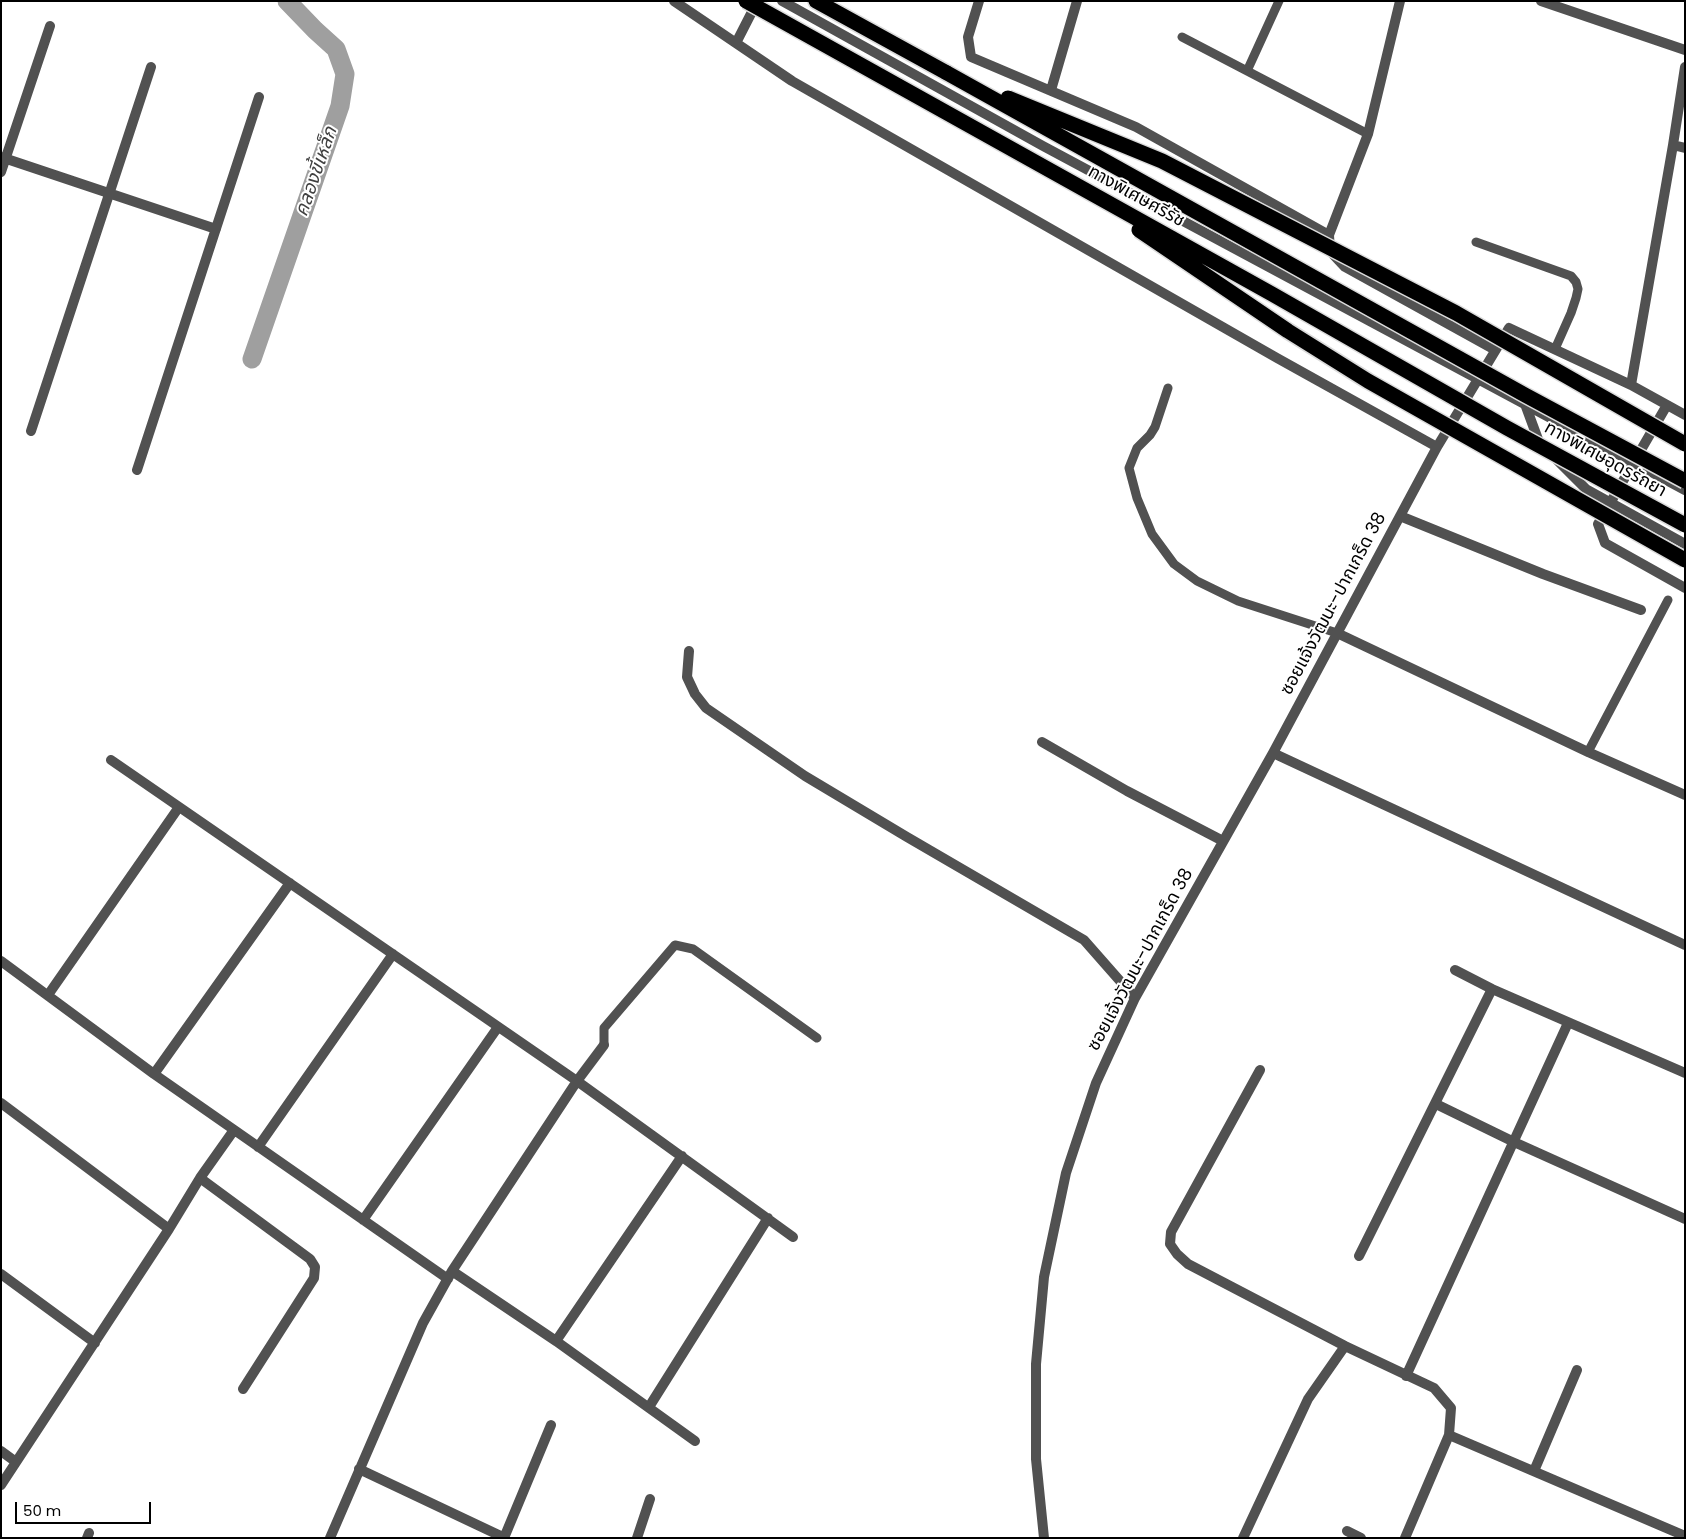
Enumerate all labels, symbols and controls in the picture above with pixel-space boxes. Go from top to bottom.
water label: คลองขี้เหล็ก [291,124,343,220]
street label: ทางพิเศษศรีรัช [1084,162,1188,232]
street label: ทางพิเศษอุดรรัถยา [1540,418,1670,502]
street label: ซอยแจ้งวัฒนะ-ปากเกร็ด 38 [1277,509,1391,699]
street label: ซอยแจ้งวัฒนะ-ปากเกร็ด 38 [1084,865,1198,1055]
scale bar [18,1492,154,1524]
text: 50 m [23,1500,61,1521]

